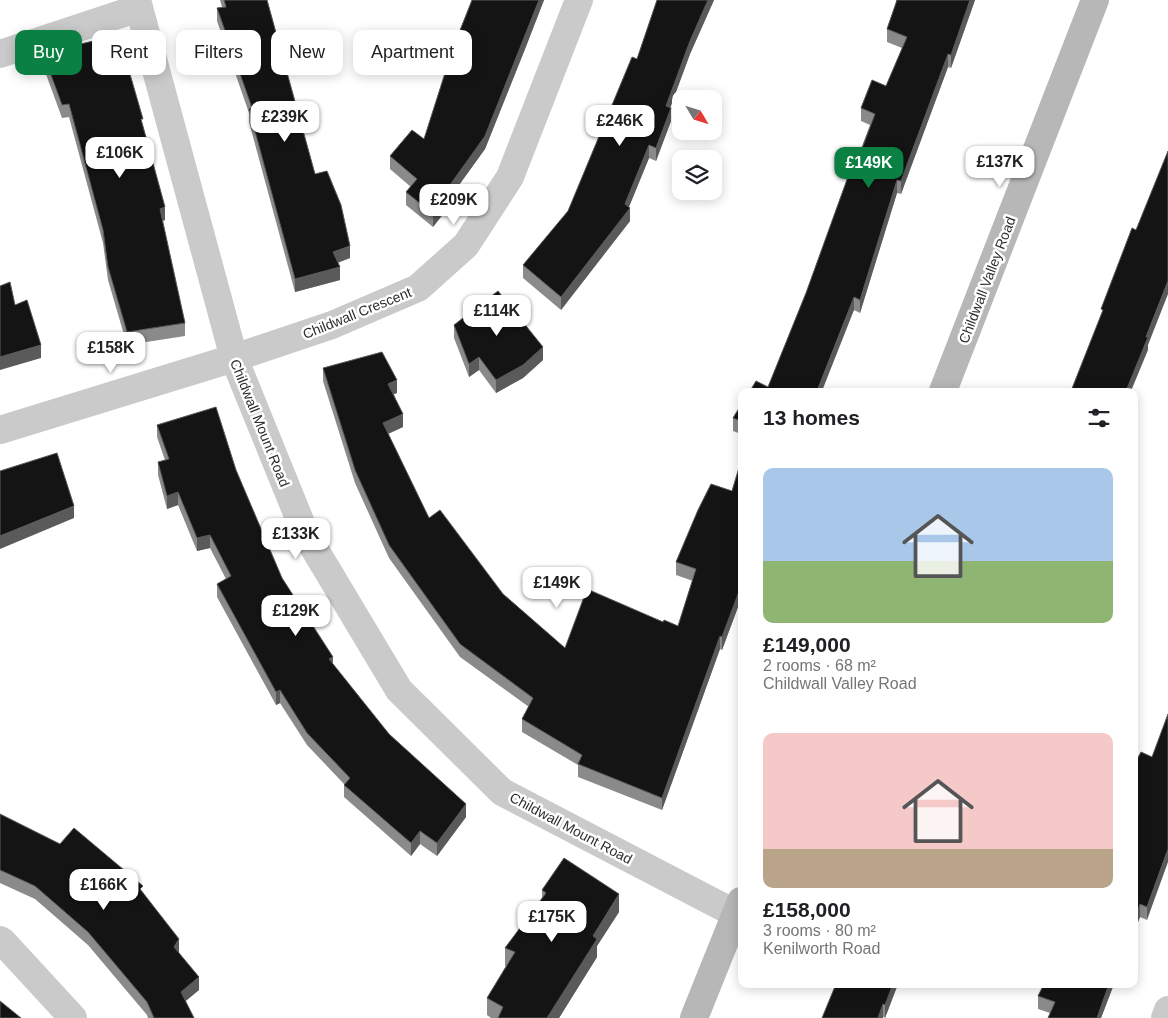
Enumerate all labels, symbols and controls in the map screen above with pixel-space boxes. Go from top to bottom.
chip: Buy [15,30,82,75]
chip: Rent [92,30,166,75]
chip: Filters [176,30,261,75]
chip: New [271,30,343,75]
chip: Apartment [353,30,472,75]
north arrow [672,90,722,140]
map controls [672,90,722,200]
pin: £239K [250,100,320,143]
pin: £246K [585,104,655,147]
text: £239K [261,108,309,125]
text: £246K [596,112,644,129]
pin: £106K [85,136,155,179]
text: £106K [96,144,144,161]
pin: £149K [834,146,904,189]
pin: £137K [965,146,1035,188]
button: layers [672,150,722,200]
text: £137K [976,153,1024,170]
text: £149K [845,154,893,171]
pin: £209K [419,184,489,226]
text: £209K [430,191,478,208]
street label: Childwall Valley Road [955,214,1019,346]
street label: Childwall Crescent [300,284,414,342]
pin: £114K [462,294,532,337]
text: £114K [474,302,520,319]
pin: £158K [76,332,146,374]
text: £158K [87,339,135,356]
street label: Childwall Mount Road [227,357,293,489]
icon: filters [1085,404,1113,432]
text: 13 homes [763,406,860,429]
icon: home [893,501,983,591]
pin: £133K [261,518,331,560]
text: £133K [272,525,320,542]
pin: £149K [522,566,592,609]
text: £149K [533,574,581,591]
pin: £129K [261,594,331,637]
text: £129K [272,602,320,619]
text: £149,000 [763,633,851,656]
text: 2 rooms · 68 m² [763,657,876,674]
text: Childwall Valley Road [763,675,917,692]
icon: home [893,766,983,856]
street label: Childwall Mount Road [507,789,635,867]
pin: £166K [69,868,139,911]
text: £166K [80,876,128,893]
text: £158,000 [763,898,851,921]
pin: £175K [517,900,587,943]
text: £175K [528,908,576,925]
text: 3 rooms · 80 m² [763,922,876,939]
text: Kenilworth Road [763,940,880,957]

